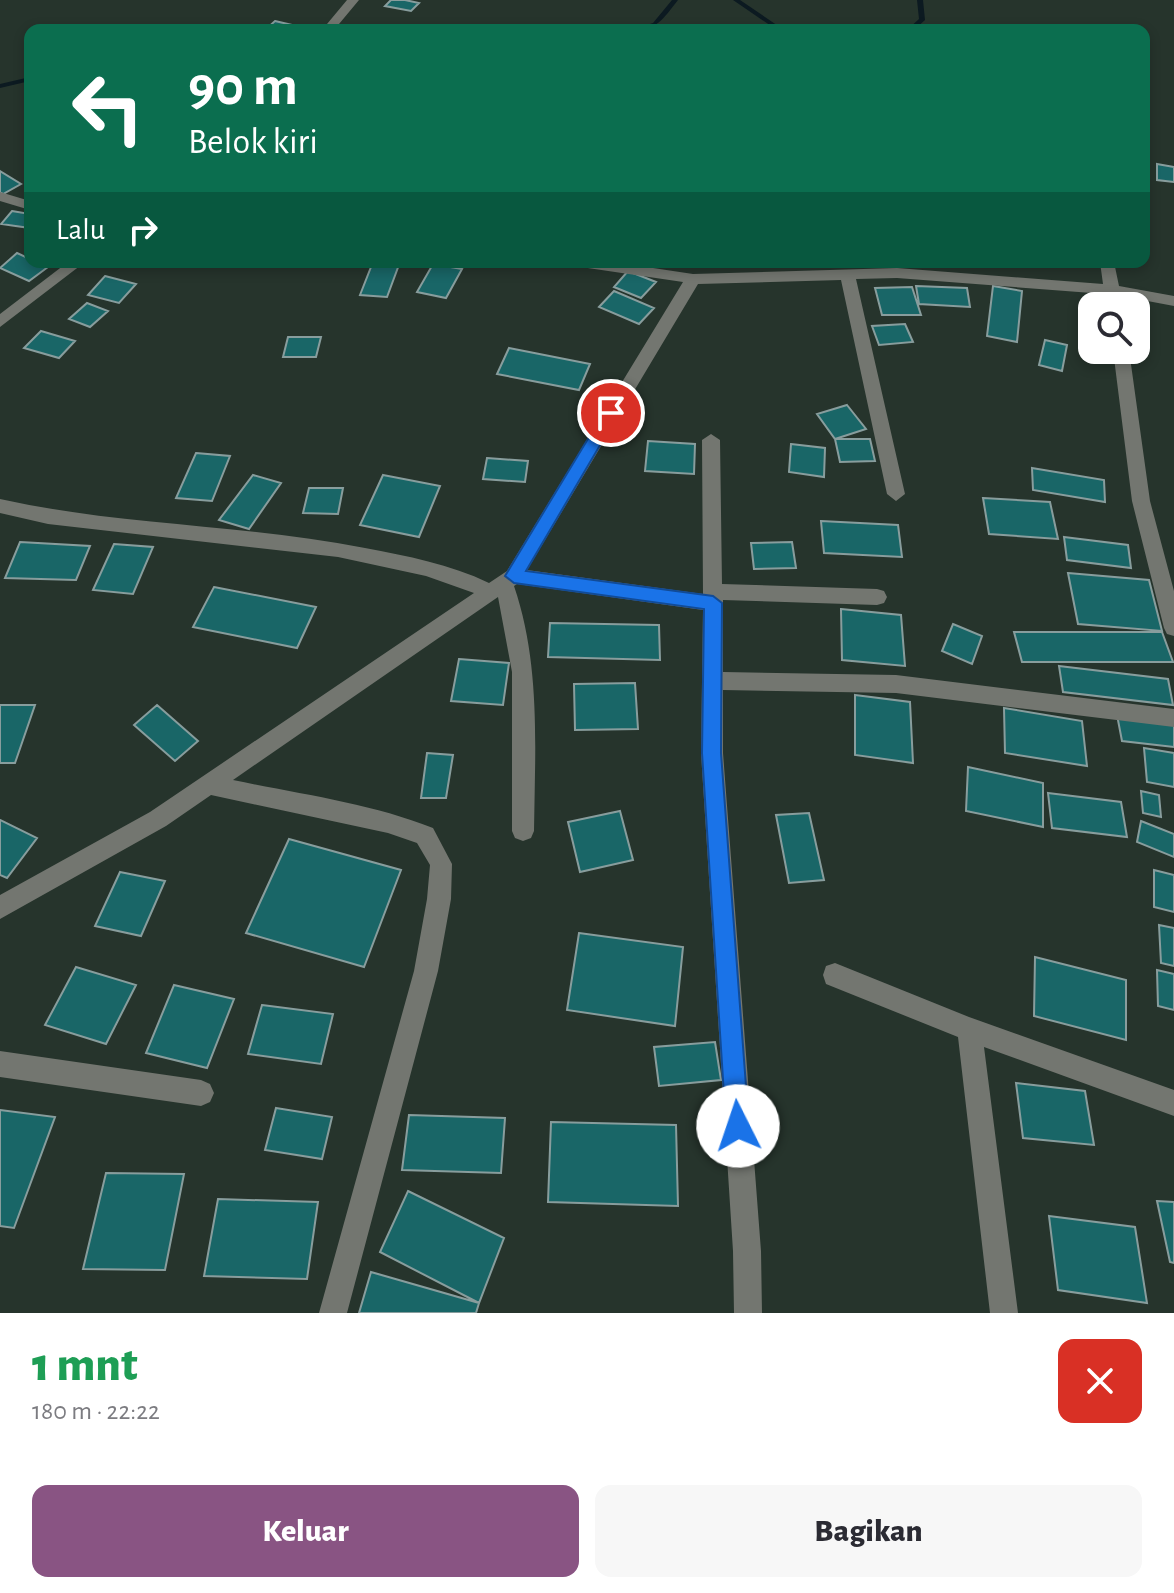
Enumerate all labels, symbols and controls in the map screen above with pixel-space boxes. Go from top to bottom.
icon: left [56,56,160,160]
text: 90 m [188,59,298,115]
text: Belok kiri [188,124,318,160]
icon: right [121,208,165,252]
text: Lalu [56,215,105,245]
map controls [1078,292,1150,364]
button: search [1078,292,1150,364]
pin [577,379,645,447]
icon: arrive [589,391,633,435]
position arrow [696,1084,780,1168]
button: close [1058,1339,1142,1423]
text: 1 mnt [32,1342,138,1390]
text: 180 m · 22:22 [32,1398,160,1424]
button: Keluar [32,1485,579,1577]
button: Bagikan [595,1485,1142,1577]

